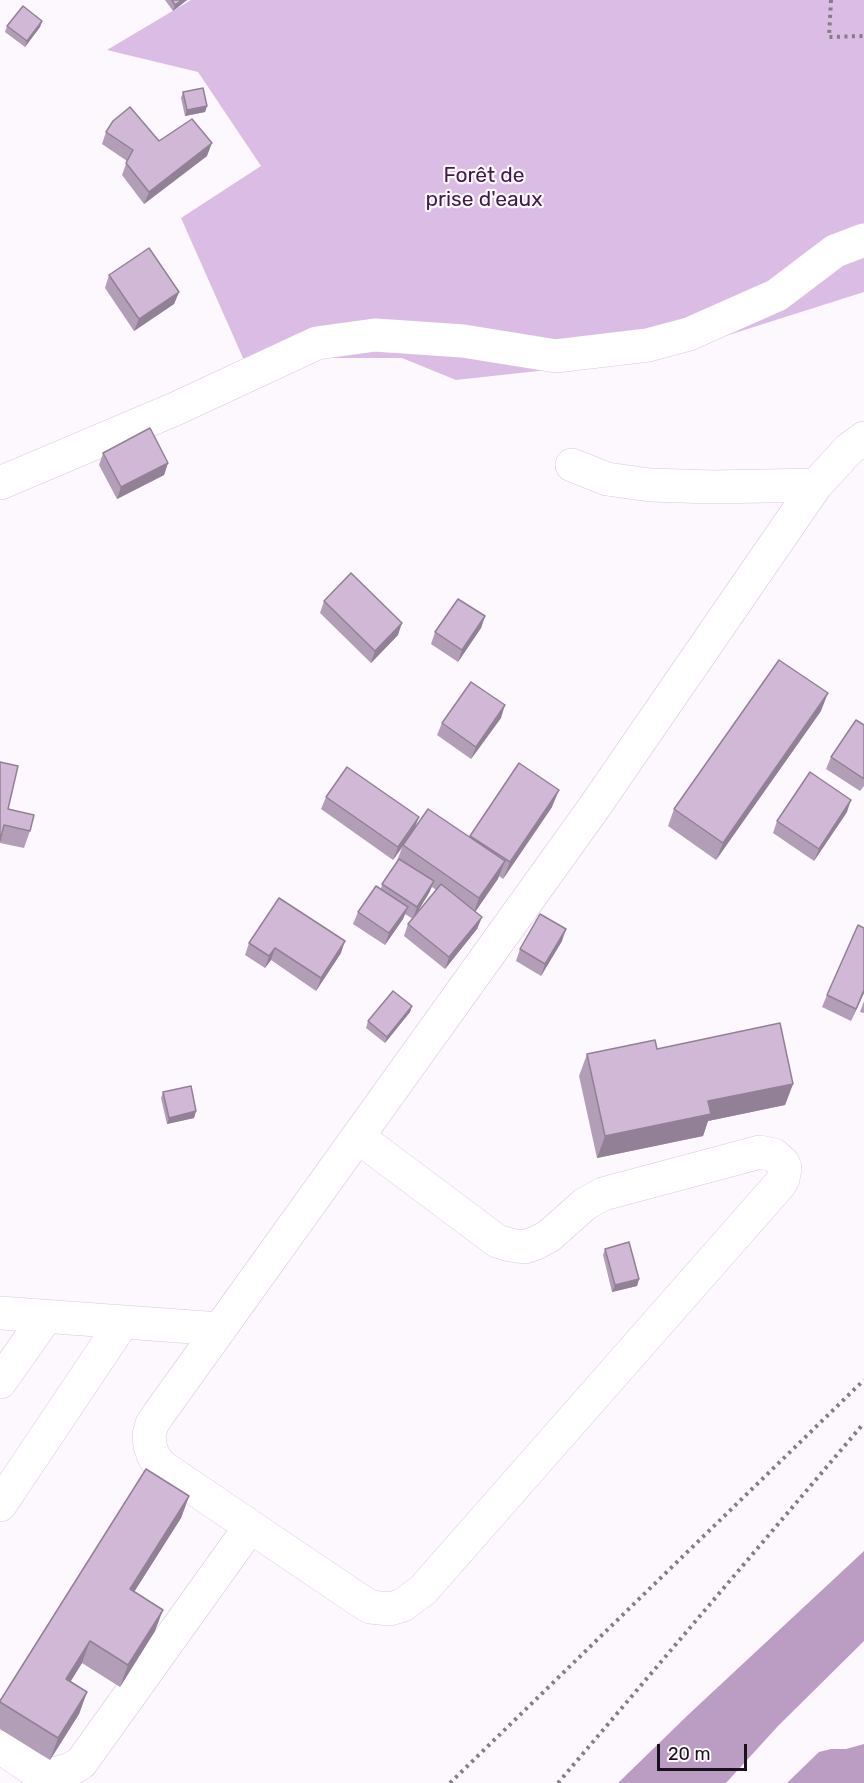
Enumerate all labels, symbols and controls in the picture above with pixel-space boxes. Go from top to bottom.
park label: Forêt de prise d'eaux [426,163,542,213]
scale bar [660,1732,750,1770]
text: 20 m [668,1743,710,1765]

